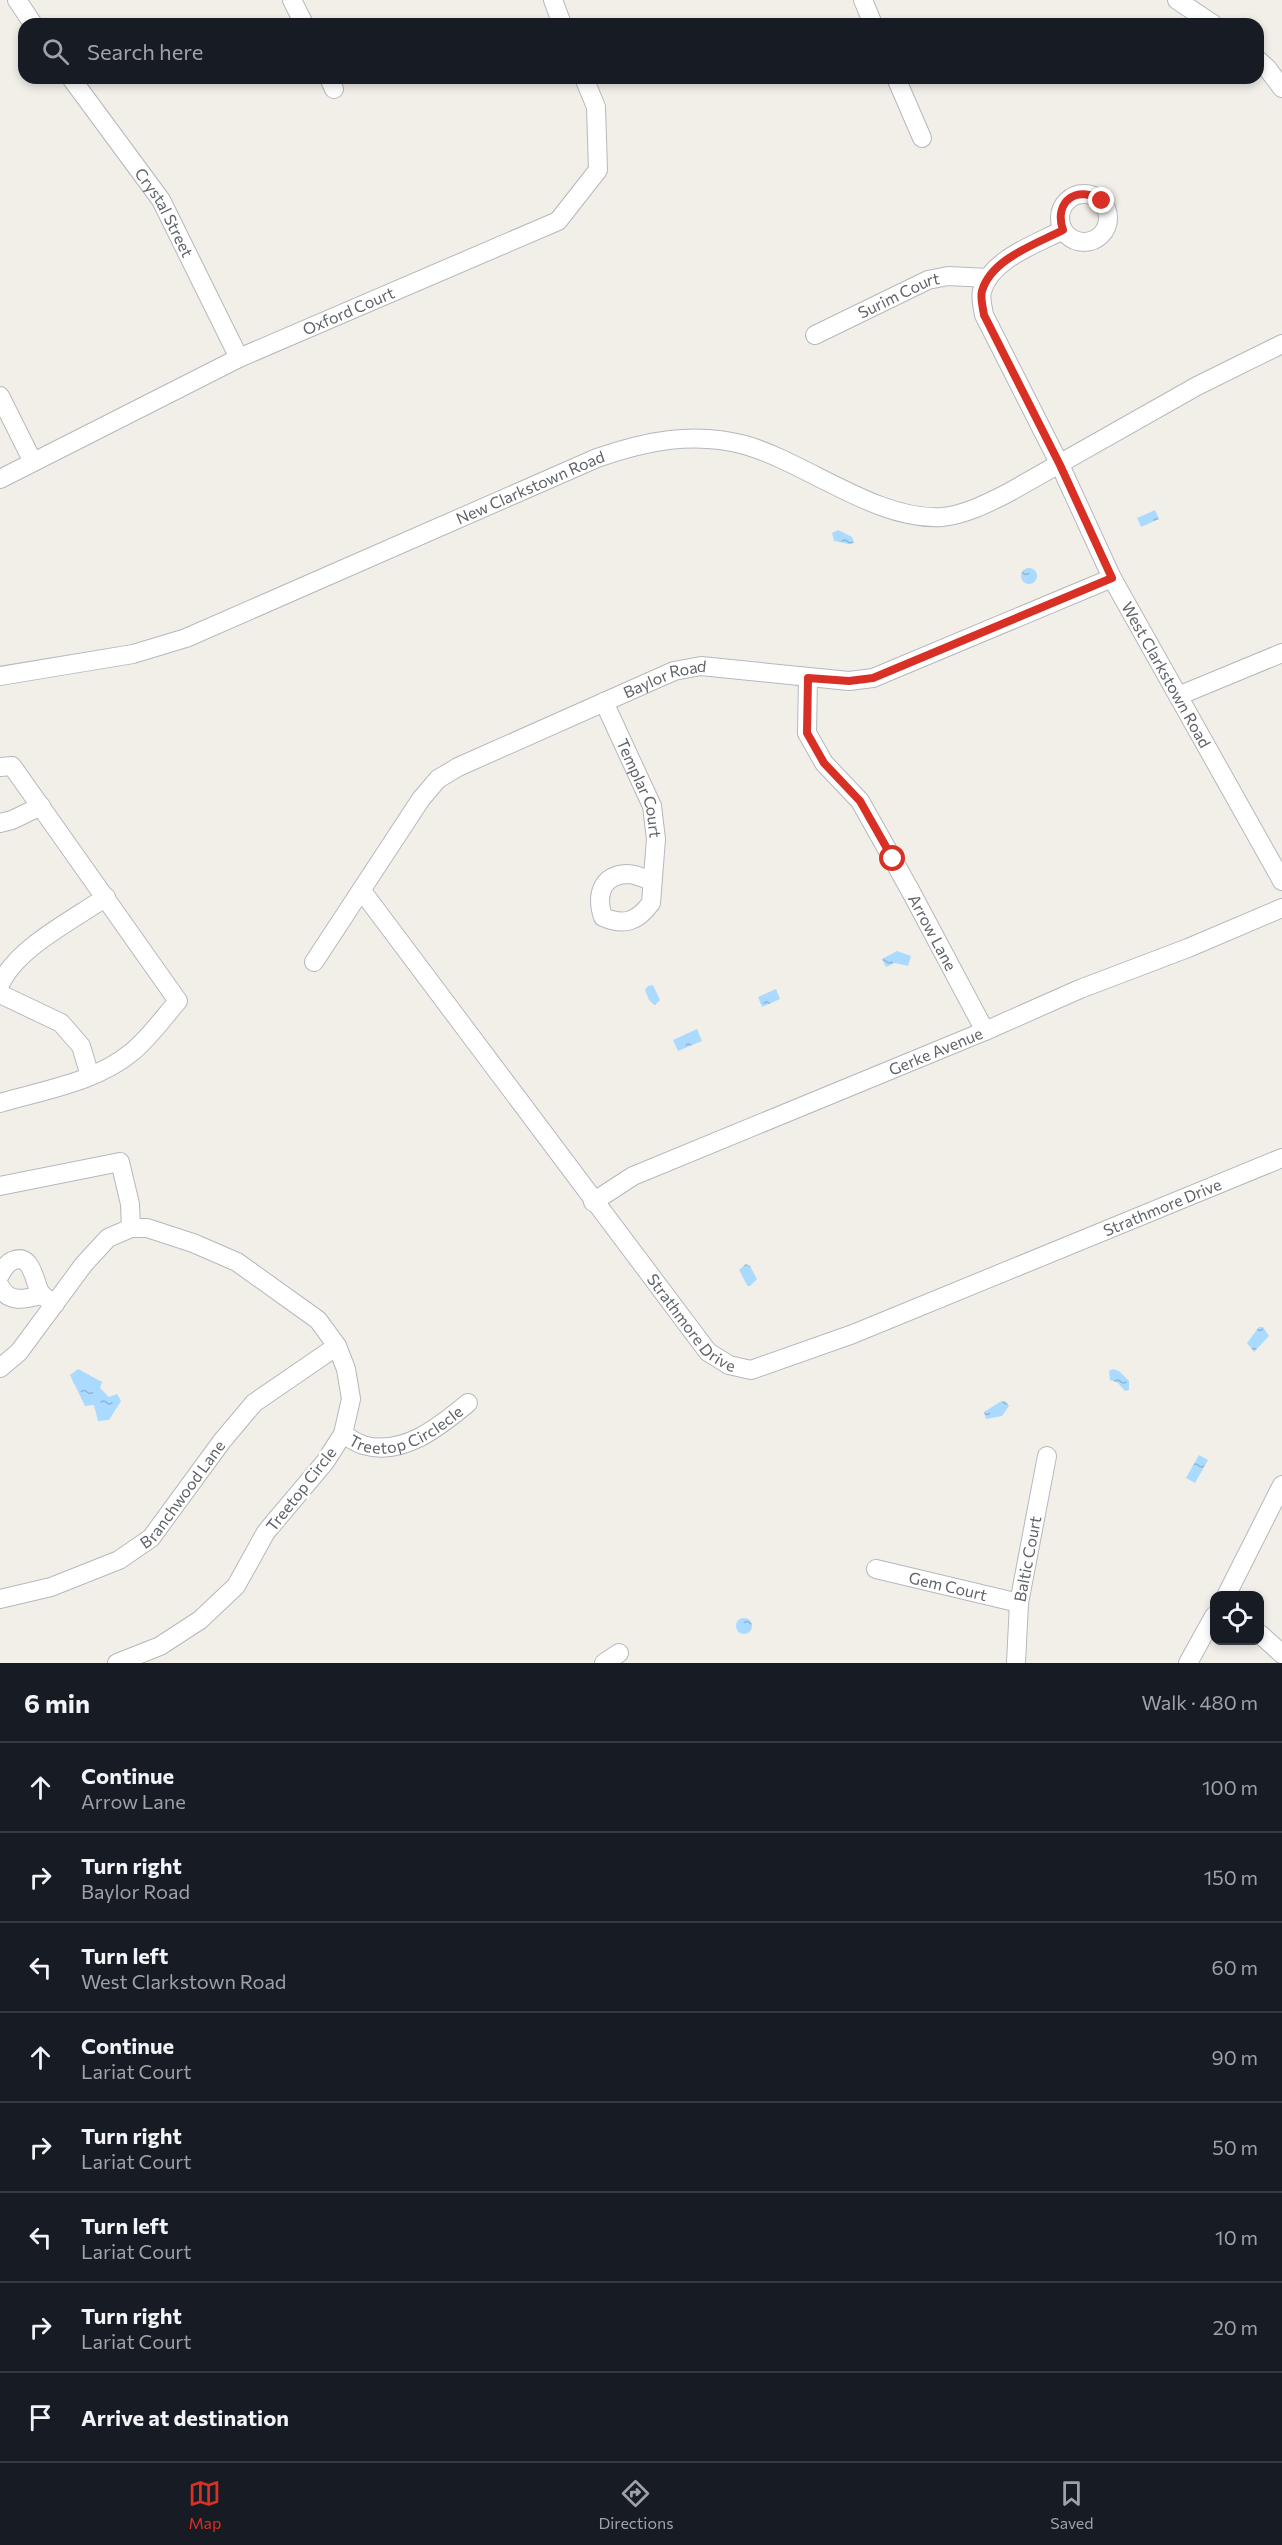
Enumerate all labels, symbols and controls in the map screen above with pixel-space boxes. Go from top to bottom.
search box [18,18,1264,84]
icon: search [39,35,72,68]
text: Search here [87,38,203,65]
street label: Crystal Street [131,164,198,260]
route end [1088,187,1114,213]
street label: Surim Court [855,268,941,322]
street label: Oxford Court [300,282,397,339]
street label: New Clarkstown Road [453,446,607,528]
street label: West Clarkstown Road [1118,598,1215,751]
street label: Baylor Road [620,656,707,701]
street label: Templar Court [613,735,666,839]
route start [879,845,905,871]
street label: Arrow Lane [905,891,961,974]
street label: Gerke Avenue [886,1023,985,1079]
street label: Strathmore Drive [1100,1174,1224,1239]
street label: Strathmore Drive [644,1270,737,1375]
street label: Treetop Circlecle [346,1401,466,1457]
street label: Branchwood Lane [136,1436,228,1552]
street label: Treetop Circle [262,1443,339,1535]
street label: Baltic Court [1009,1514,1044,1603]
street label: Gem Court [907,1567,989,1604]
map controls [1210,1591,1264,1645]
button: locate [1210,1591,1264,1645]
text: 6 min [24,1687,90,1718]
text: Walk · 480 m [1141,1690,1258,1714]
text: Continue [81,1762,174,1789]
icon: ahead [24,1771,57,1804]
text: 100 m [1202,1775,1258,1799]
text: Arrow Lane [81,1789,186,1813]
text: Turn right [81,1852,182,1879]
icon: right [24,1861,57,1894]
text: 150 m [1204,1865,1258,1889]
text: Baylor Road [81,1879,190,1903]
text: Turn left [81,1942,168,1969]
icon: left [24,1951,57,1984]
text: 60 m [1212,1955,1258,1979]
text: West Clarkstown Road [81,1969,286,1993]
text: Continue [81,2032,174,2059]
icon: ahead [24,2041,57,2074]
text: 90 m [1212,2045,1258,2069]
text: Lariat Court [81,2059,192,2083]
text: Turn right [81,2122,182,2149]
icon: right [24,2131,57,2164]
text: 50 m [1212,2135,1258,2159]
text: Lariat Court [81,2149,192,2173]
text: Turn left [81,2212,168,2239]
icon: left [24,2221,57,2254]
text: 10 m [1215,2225,1258,2249]
text: Lariat Court [81,2239,192,2263]
text: Turn right [81,2302,182,2329]
icon: right [24,2311,57,2344]
text: 20 m [1213,2315,1258,2339]
text: Lariat Court [81,2329,192,2353]
icon: arrive [24,2401,57,2434]
text: Arrive at destination [81,2404,289,2431]
tab: Map [188,2477,221,2532]
tab: Directions [598,2477,673,2532]
tab: Saved [1050,2477,1094,2532]

